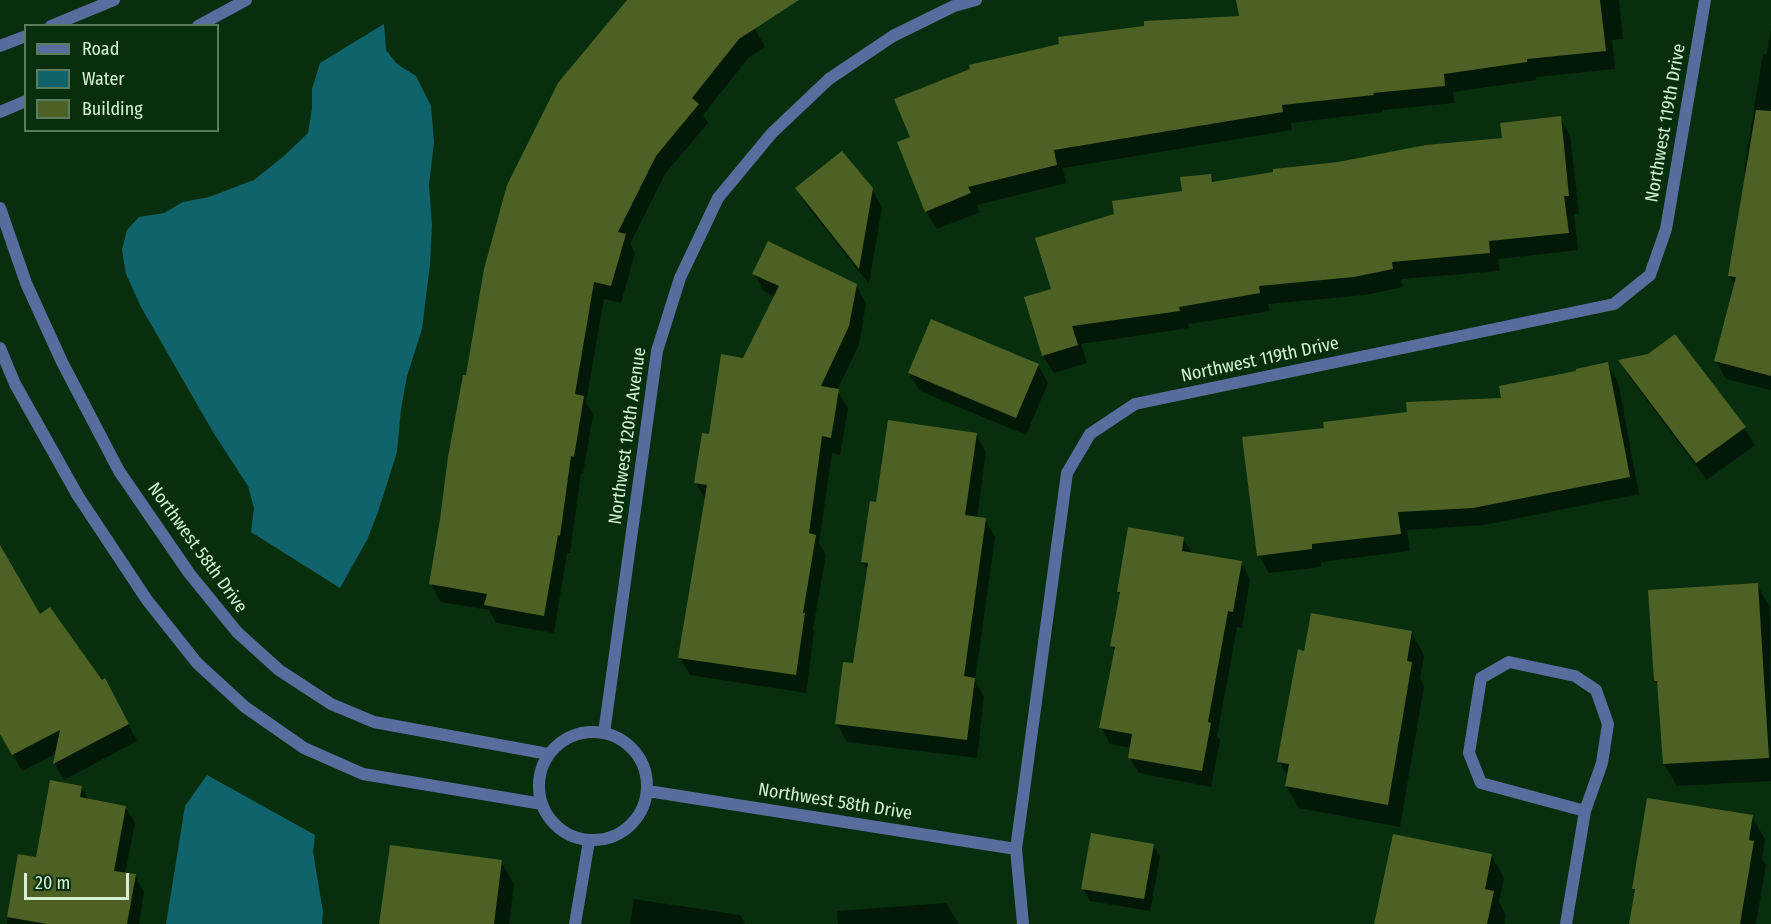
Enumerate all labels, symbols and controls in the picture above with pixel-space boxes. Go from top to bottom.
legend [24,24,219,132]
text: Road [82,38,119,60]
street label: Northwest 119th Drive [1641,42,1691,204]
text: Water [82,68,125,90]
text: Building [82,98,143,120]
street label: Northwest 119th Drive [1179,333,1341,387]
street label: Northwest 120th Avenue [605,346,651,526]
street label: Northwest 58th Drive [143,479,251,617]
street label: Northwest 58th Drive [757,779,913,825]
scale bar [27,861,132,899]
text: 20 m [35,872,70,894]

